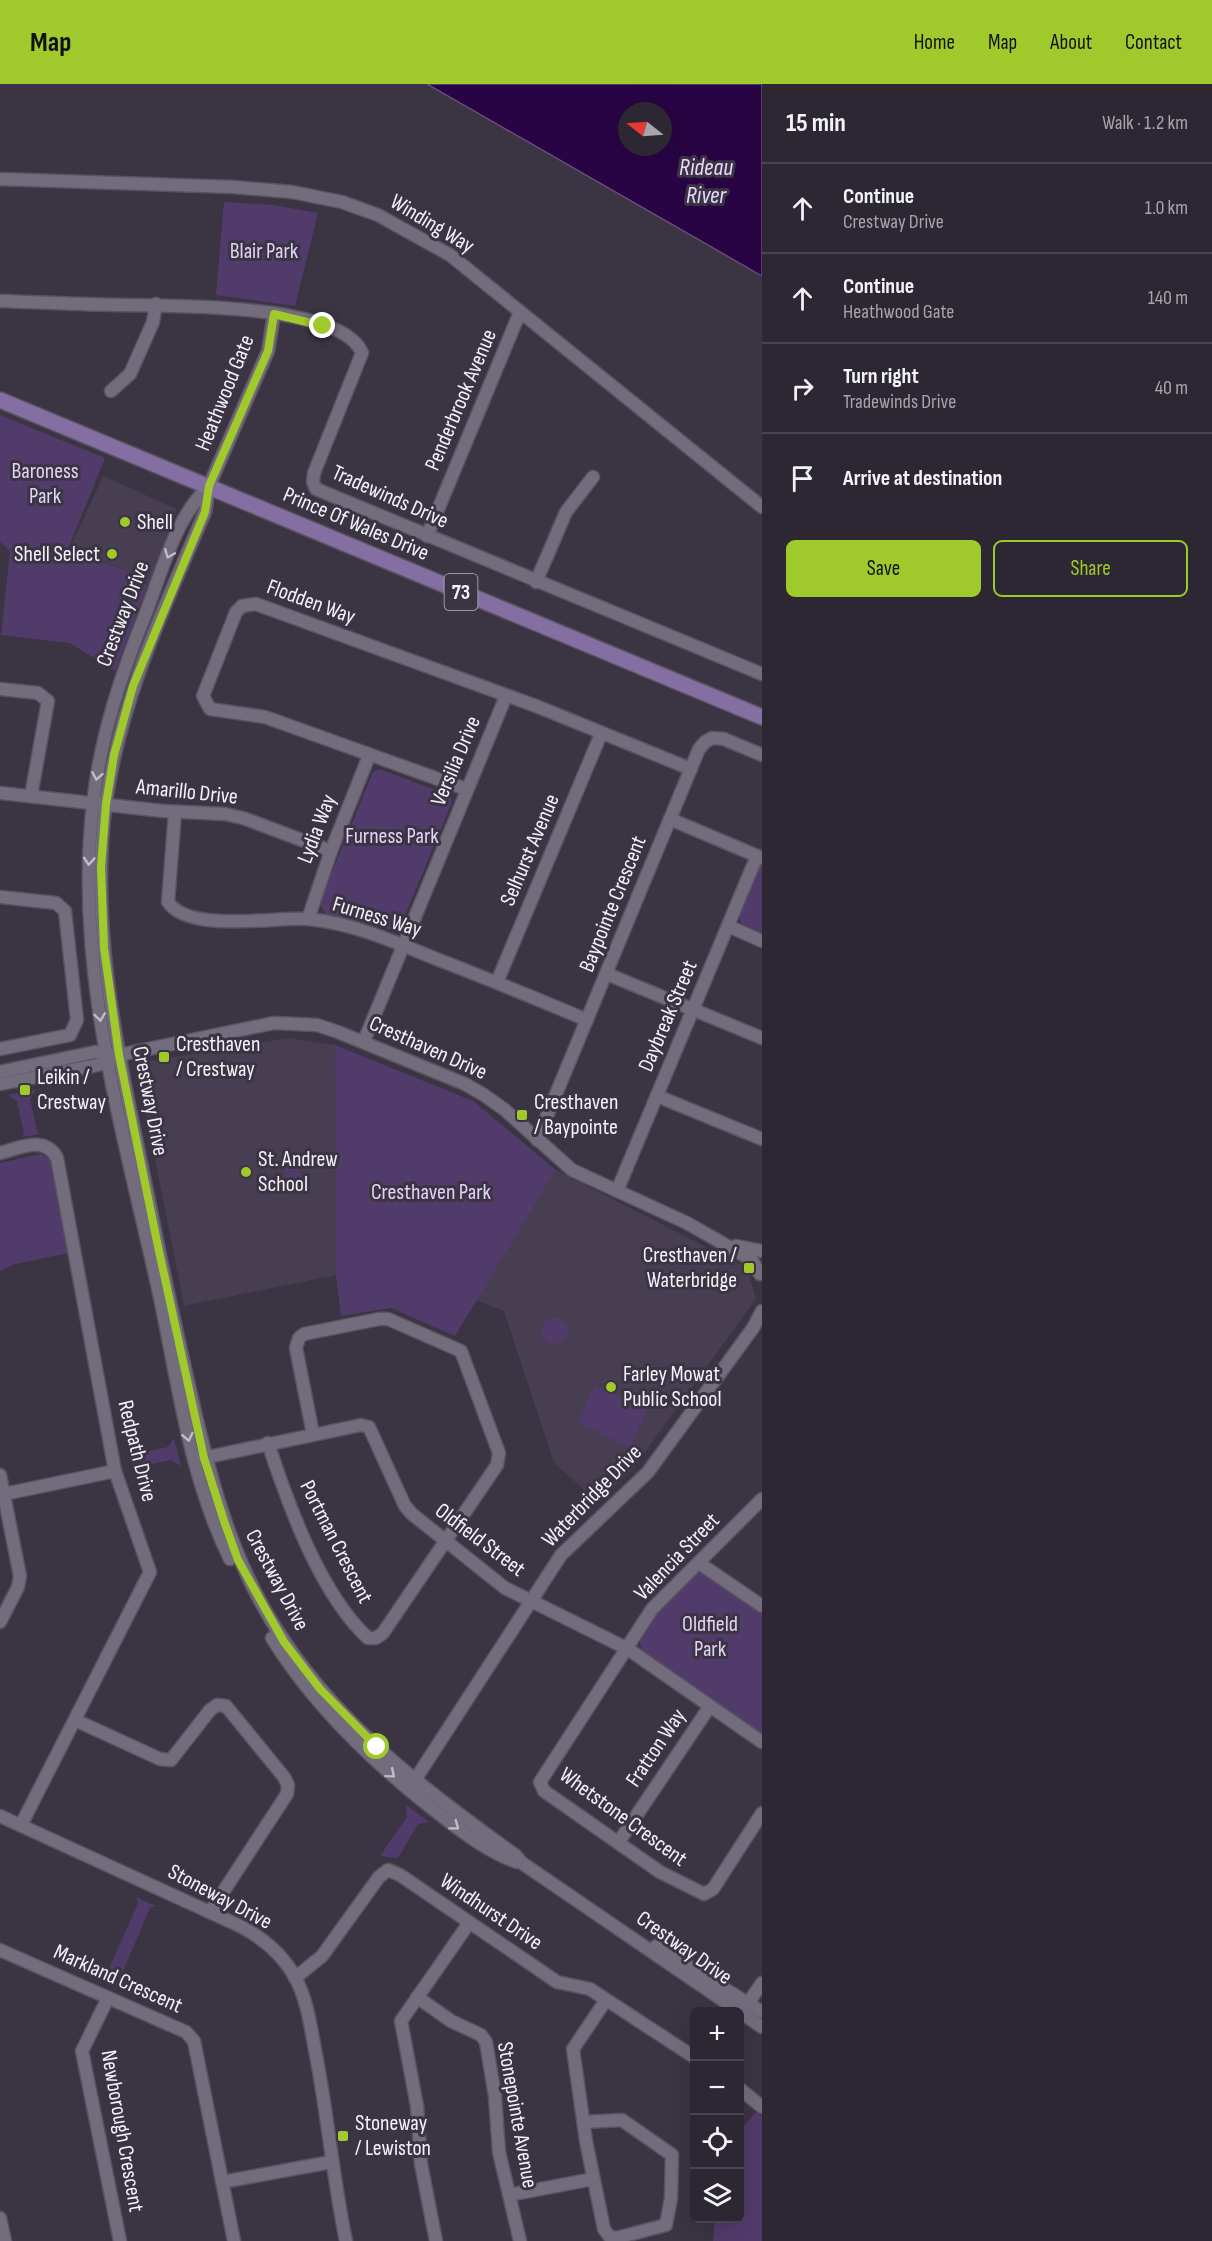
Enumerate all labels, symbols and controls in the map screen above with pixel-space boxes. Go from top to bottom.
text: Map [30,26,71,59]
text: Home [914,30,955,55]
text: Map [988,30,1017,55]
text: About [1050,30,1092,55]
text: Contact [1125,30,1182,55]
north arrow [618,102,672,156]
text: 15 min [786,108,846,139]
text: Walk · 1.2 km [1102,111,1188,135]
water label: Rideau River [679,153,733,210]
text: Continue [843,183,914,210]
street label: Winding Way [385,188,479,260]
icon: ahead [786,192,819,225]
text: 1.0 km [1145,196,1188,220]
text: Crestway Drive [843,210,944,234]
park label: Blair Park [230,238,299,265]
text: Continue [843,273,914,300]
icon: ahead [786,282,819,315]
text: 140 m [1148,286,1188,310]
text: Heathwood Gate [843,300,954,324]
route end [309,312,335,338]
street label: Penderbrook Avenue [419,325,503,475]
street label: Heathwood Gate [190,331,260,455]
text: Turn right [843,363,919,390]
icon: right [786,372,819,405]
text: 40 m [1155,376,1188,400]
text: Tradewinds Drive [843,390,956,414]
park label: Baroness Park [11,458,79,510]
street label: Tradewinds Drive [328,459,452,535]
icon: arrive [786,462,819,495]
text: Arrive at destination [843,465,1002,492]
street label: Prince Of Wales Drive [279,481,433,567]
place label: Shell [137,509,173,536]
marker: Shell [118,515,132,529]
button: Save [786,540,981,597]
button: Share [993,540,1188,597]
place label: Shell Select [14,541,100,568]
marker: Shell Select [105,547,119,561]
one-way arrow [164,547,176,558]
street label: Crestway Drive [91,557,155,671]
street label: Flodden Way [263,574,359,631]
road number: 73 [444,574,478,610]
street label: Versilia Drive [425,712,487,810]
one-way arrow [91,771,104,781]
street label: Amarillo Drive [134,773,239,811]
street label: Lydia Way [292,790,343,867]
street label: Selhurst Avenue [494,790,566,910]
park label: Furness Park [345,823,439,850]
street label: Baypointe Crescent [573,832,653,976]
one-way arrow [82,856,95,865]
street label: Furness Way [329,891,425,943]
street label: Daybreak Street [632,956,704,1076]
street label: Cresthaven Drive [365,1010,491,1086]
one-way arrow [93,1012,105,1021]
place label: Cresthaven / Crestway [176,1031,260,1083]
street label: Crestway Drive [126,1044,174,1158]
marker: Cresthaven / Crestway [157,1050,171,1064]
place label: Leikin / Crestway [37,1064,106,1116]
marker: Leikin / Crestway [18,1083,32,1097]
place label: Cresthaven / Baypointe [534,1089,618,1141]
marker: Cresthaven / Baypointe [515,1108,529,1122]
place label: St. Andrew School [258,1146,338,1198]
marker: St. Andrew School [239,1165,253,1179]
park label: Cresthaven Park [371,1179,492,1206]
place label: Cresthaven / Waterbridge [643,1242,738,1294]
marker: Cresthaven / Waterbridge [742,1261,756,1275]
place label: Farley Mowat Public School [623,1361,722,1413]
marker: Farley Mowat Public School [604,1380,618,1394]
street label: Redpath Drive [111,1398,163,1504]
one-way arrow [181,1431,194,1441]
street label: Waterbridge Drive [536,1439,648,1553]
street label: Portman Crescent [293,1476,379,1608]
street label: Oldfield Street [430,1497,531,1583]
street label: Valencia Street [629,1507,726,1606]
street label: Crestway Drive [239,1525,315,1635]
park label: Oldfield Park [682,1611,738,1663]
street label: Fratton Way [620,1703,692,1792]
route start [363,1733,389,1759]
street label: Whetstone Crescent [554,1762,692,1873]
one-way arrow [384,1767,395,1778]
one-way arrow [448,1819,459,1830]
street label: Stoneway Drive [163,1858,277,1936]
street label: Windhurst Drive [434,1868,548,1956]
street label: Crestway Drive [631,1905,737,1991]
street label: Markland Crescent [49,1939,187,2020]
map controls [690,2007,744,2223]
button: + [690,2007,744,2061]
street label: Stonepointe Avenue [491,2040,543,2190]
street label: Newborough Crescent [94,2048,150,2214]
button: − [690,2061,744,2115]
place label: Stoneway / Lewiston [355,2110,431,2162]
button: locate [690,2115,744,2169]
marker: Stoneway / Lewiston [336,2129,350,2143]
button: layers [690,2169,744,2223]

